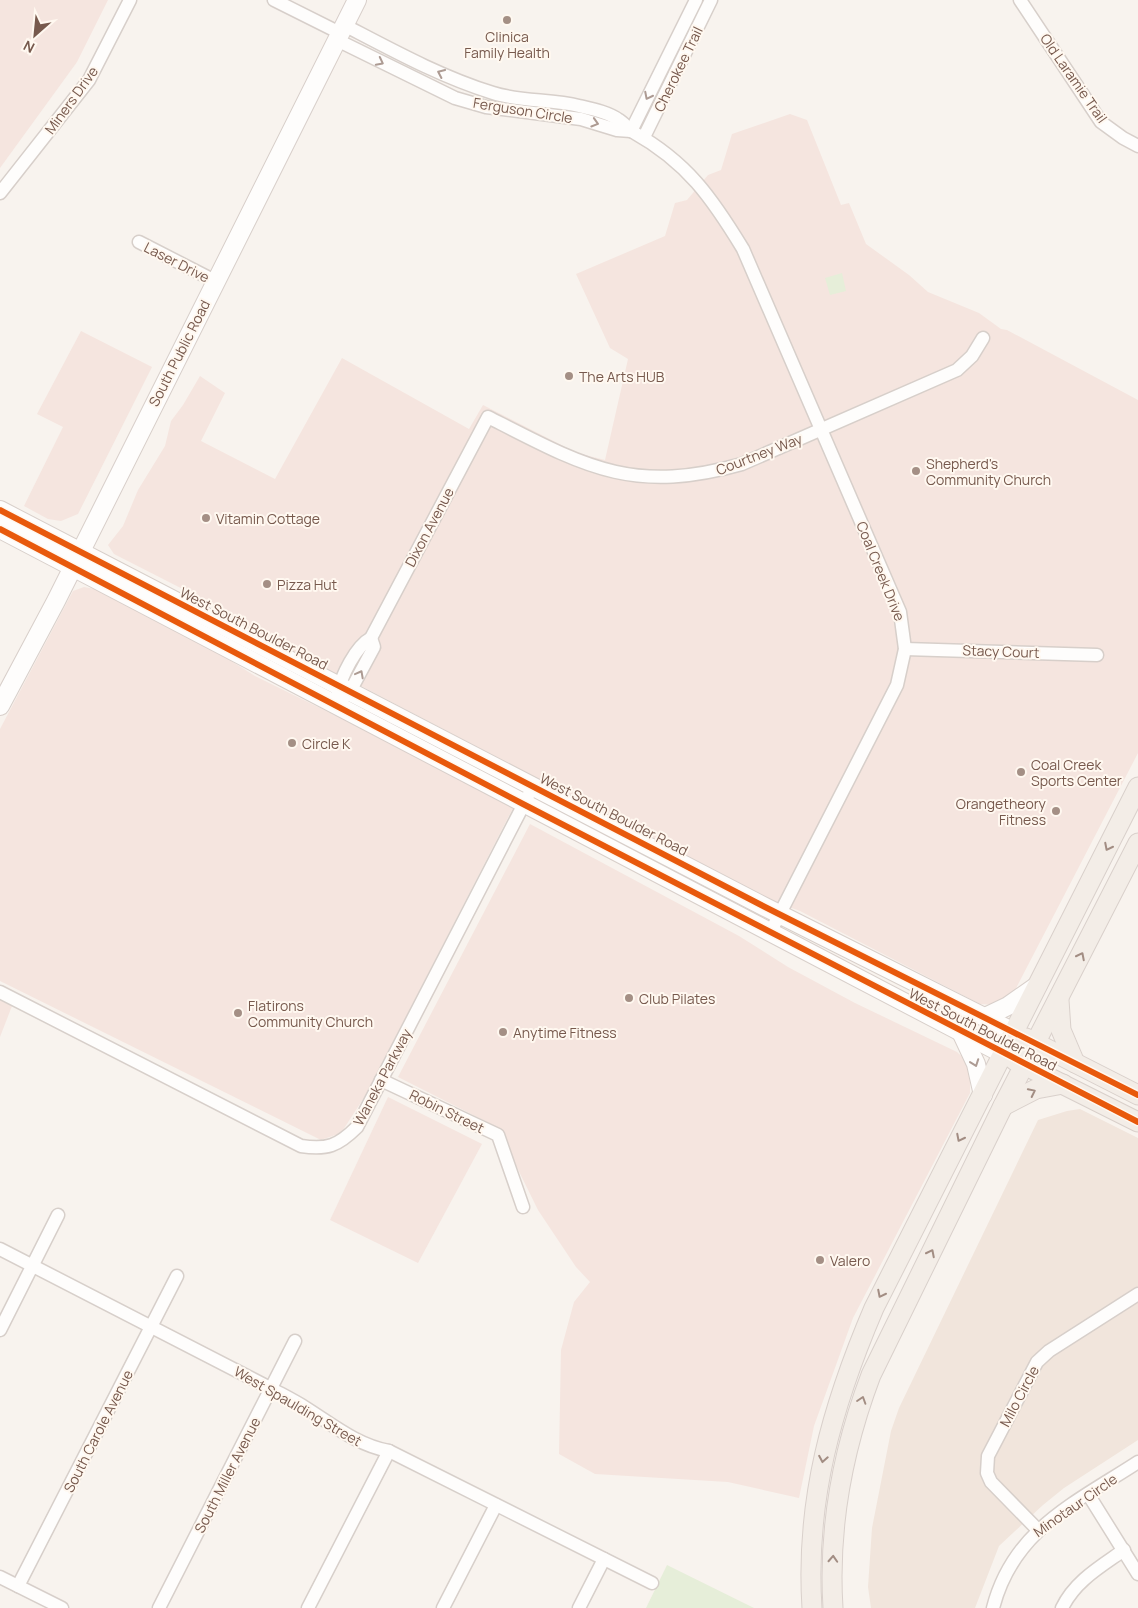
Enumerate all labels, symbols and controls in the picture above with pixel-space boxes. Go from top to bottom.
north arrow [10,10,60,60]
marker: Clinica Family Health [501,14,513,26]
street label: Cherokee Trail [649,23,707,115]
place label: Clinica Family Health [464,27,550,62]
street label: Old Laramie Trail [1036,30,1112,126]
text: N [20,36,38,58]
one-way arrow [375,56,384,66]
street label: Miners Drive [40,62,102,138]
one-way arrow [437,69,446,79]
one-way arrow [644,91,654,100]
street label: Ferguson Circle [472,93,574,127]
one-way arrow [590,117,599,127]
street label: Laser Drive [141,237,213,287]
street label: South Public Road [144,296,214,410]
place label: The Arts HUB [579,367,665,386]
marker: The Arts HUB [563,370,575,382]
street label: Courtney Way [713,429,805,479]
place label: Shepherd's Community Church [926,454,1051,489]
marker: Shepherd's Community Church [910,465,922,477]
street label: Dixon Avenue [400,484,458,570]
place label: Vitamin Cottage [216,509,320,528]
marker: Vitamin Cottage [200,512,212,524]
street label: Coal Creek Drive [852,518,910,624]
place label: Pizza Hut [277,575,338,594]
marker: Pizza Hut [261,578,273,590]
street label: West South Boulder Road [177,582,331,674]
street label: Stacy Court [962,640,1040,662]
one-way arrow [354,670,364,679]
place label: Circle K [302,734,351,753]
marker: Circle K [286,737,298,749]
place label: Coal Creek Sports Center [1031,755,1122,790]
marker: Coal Creek Sports Center [1015,766,1027,778]
street label: West South Boulder Road [537,768,691,860]
place label: Orangetheory Fitness [956,794,1047,829]
marker: Orangetheory Fitness [1050,805,1062,817]
one-way arrow [1104,841,1114,850]
one-way arrow [1075,952,1085,961]
street label: West South Boulder Road [906,983,1060,1075]
place label: Club Pilates [639,989,715,1008]
marker: Club Pilates [623,992,635,1004]
place label: Flatirons Community Church [248,996,373,1031]
marker: Flatirons Community Church [232,1007,244,1019]
place label: Anytime Fitness [513,1023,617,1042]
street label: Waneka Parkway [348,1025,416,1129]
marker: Anytime Fitness [497,1026,509,1038]
one-way arrow [969,1058,979,1066]
street label: Robin Street [406,1085,488,1137]
one-way arrow [1027,1088,1036,1098]
one-way arrow [956,1133,966,1142]
one-way arrow [925,1250,935,1259]
place label: Valero [830,1251,870,1270]
marker: Valero [814,1254,826,1266]
one-way arrow [877,1289,887,1298]
street label: West Spaulding Street [231,1362,366,1451]
street label: Milo Circle [995,1362,1043,1430]
street label: South Carole Avenue [59,1366,137,1496]
one-way arrow [856,1396,866,1405]
street label: South Miller Avenue [190,1414,264,1536]
one-way arrow [818,1455,828,1464]
street label: Minotaur Circle [1029,1469,1121,1541]
one-way arrow [827,1555,838,1563]

